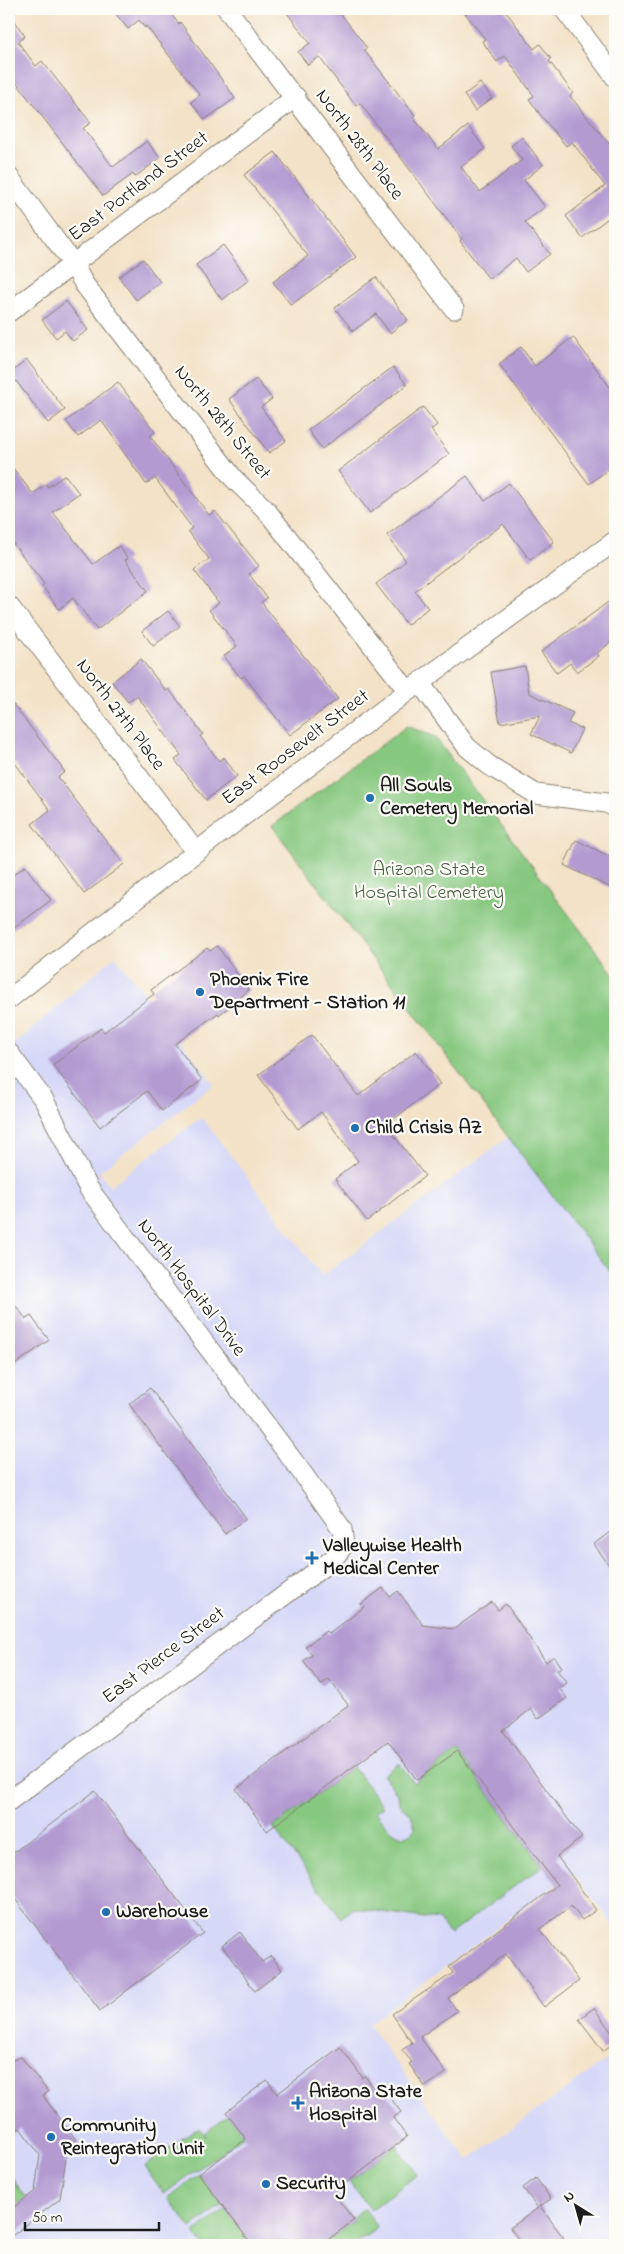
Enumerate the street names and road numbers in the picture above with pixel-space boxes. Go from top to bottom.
street label: North 28th Place [308,83,410,207]
street label: East Portland Street [63,124,216,249]
street label: North 28th Street [167,359,278,487]
street label: North 27th Place [68,653,172,777]
street label: East Roosevelt Street [216,683,376,813]
street label: North Hospital Drive [130,1213,252,1363]
street label: East Pierce Street [96,1600,232,1712]

